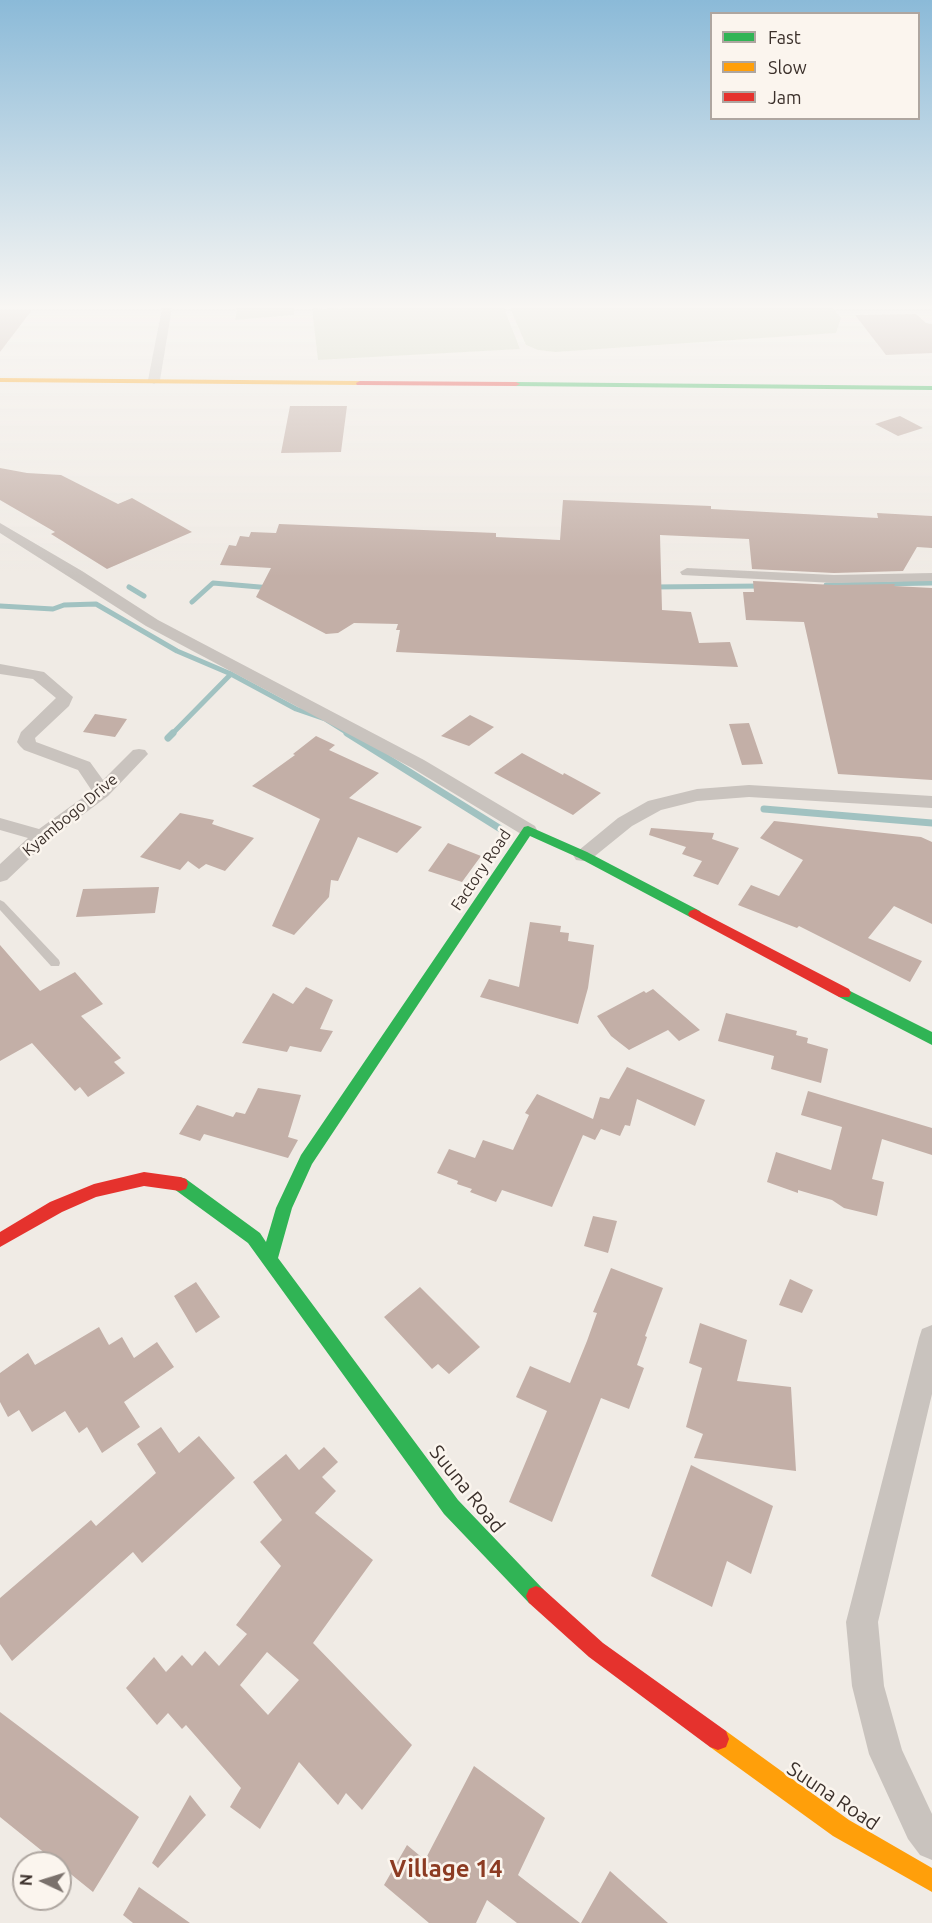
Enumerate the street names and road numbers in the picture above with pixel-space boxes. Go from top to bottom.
street label: Kyambogo Drive [19,770,121,860]
street label: Factory Road [447,826,515,914]
street label: Suuna Road [424,1440,510,1538]
street label: Suuna Road [782,1756,884,1836]

